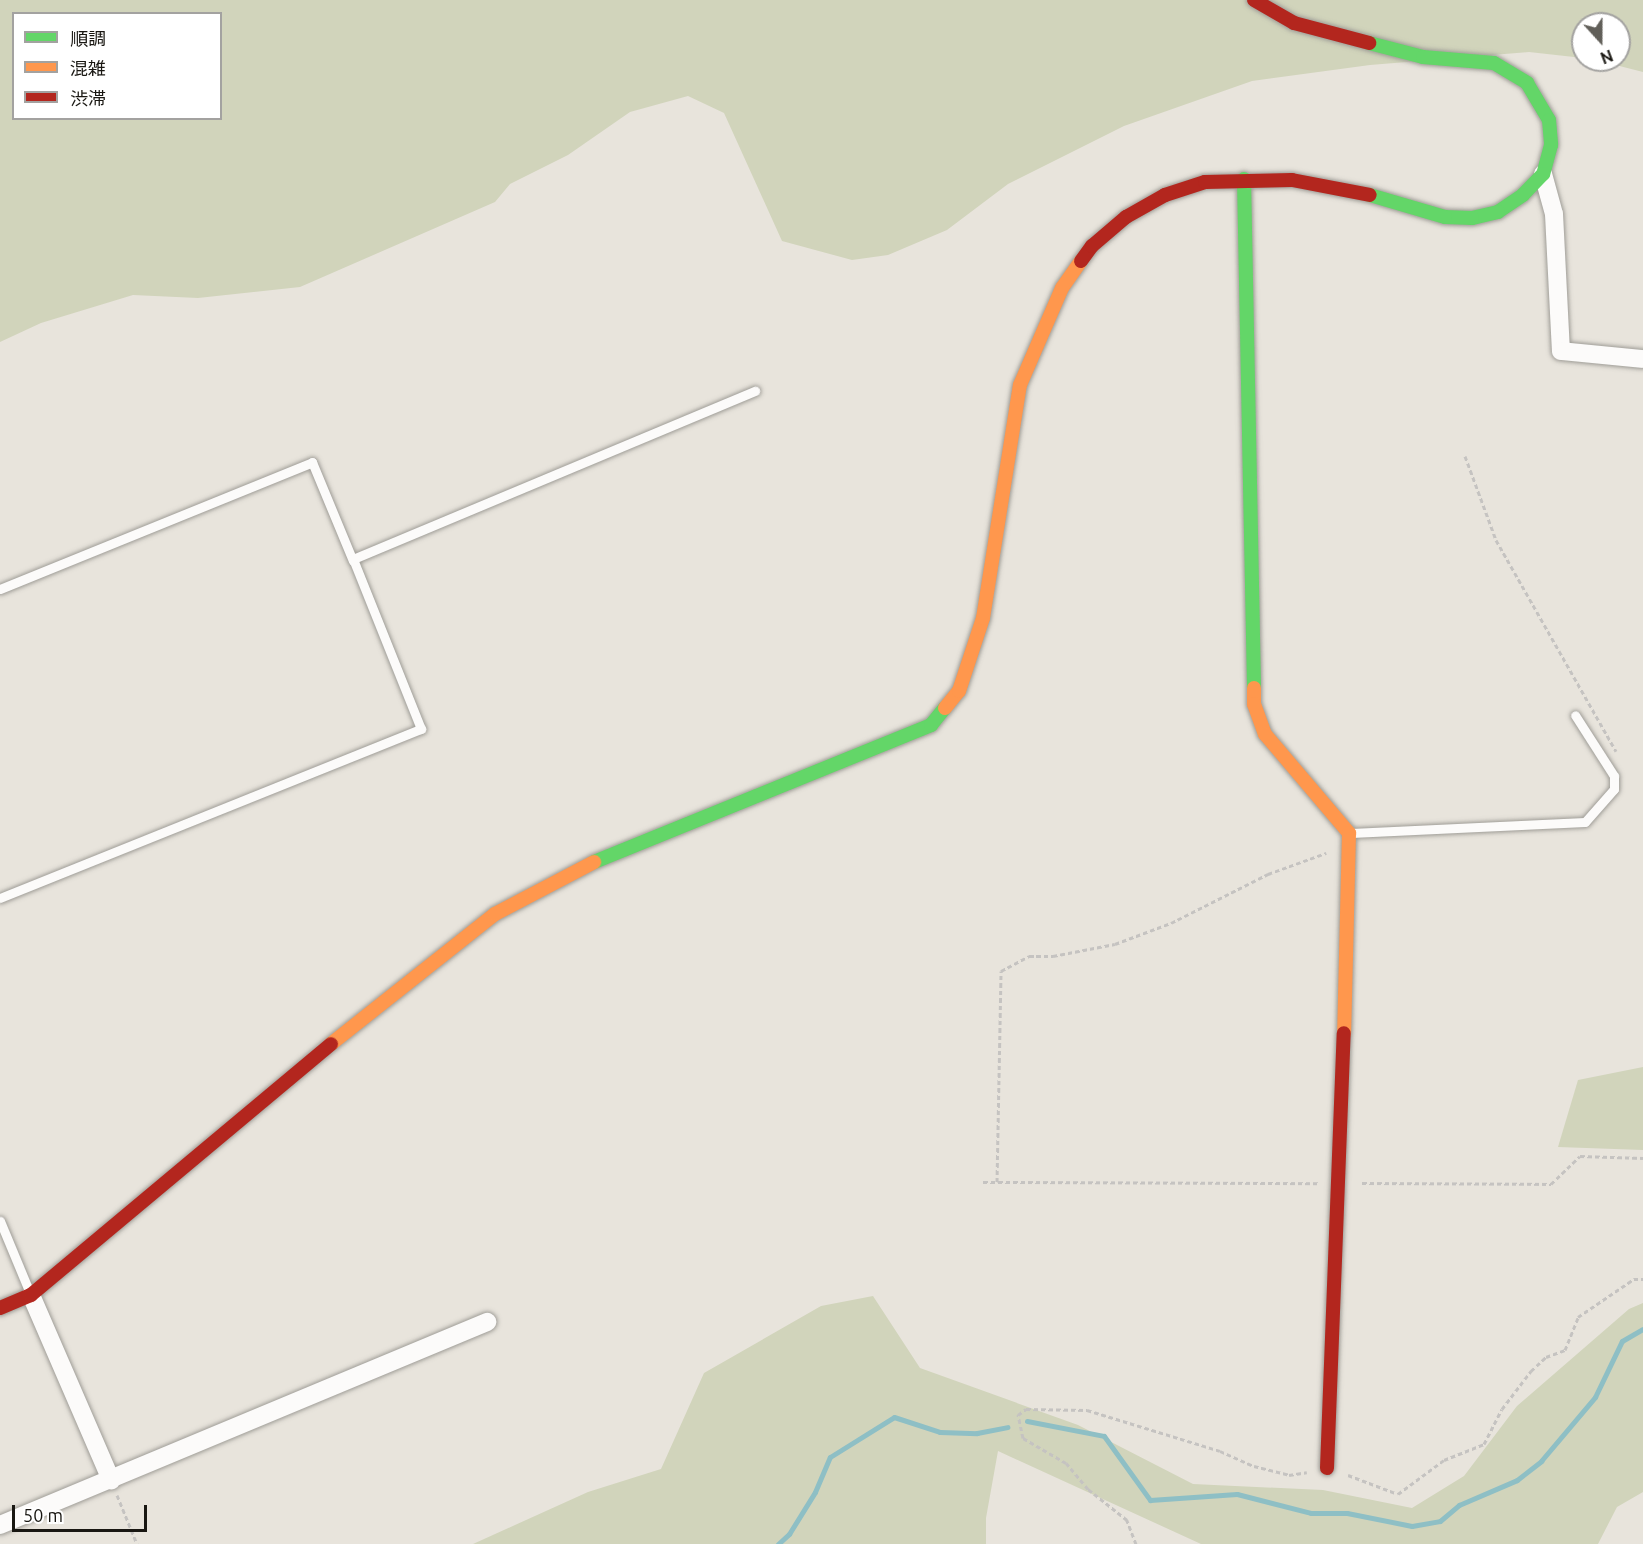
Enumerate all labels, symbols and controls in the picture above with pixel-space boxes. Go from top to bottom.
legend [12,12,222,120]
north arrow [1571,12,1631,72]
text: 順調 [70,28,106,48]
text: N [1598,46,1616,67]
text: 混雑 [70,58,106,78]
text: 渋滞 [70,88,106,108]
scale bar [15,1493,150,1531]
text: 50 m [23,1505,63,1525]

